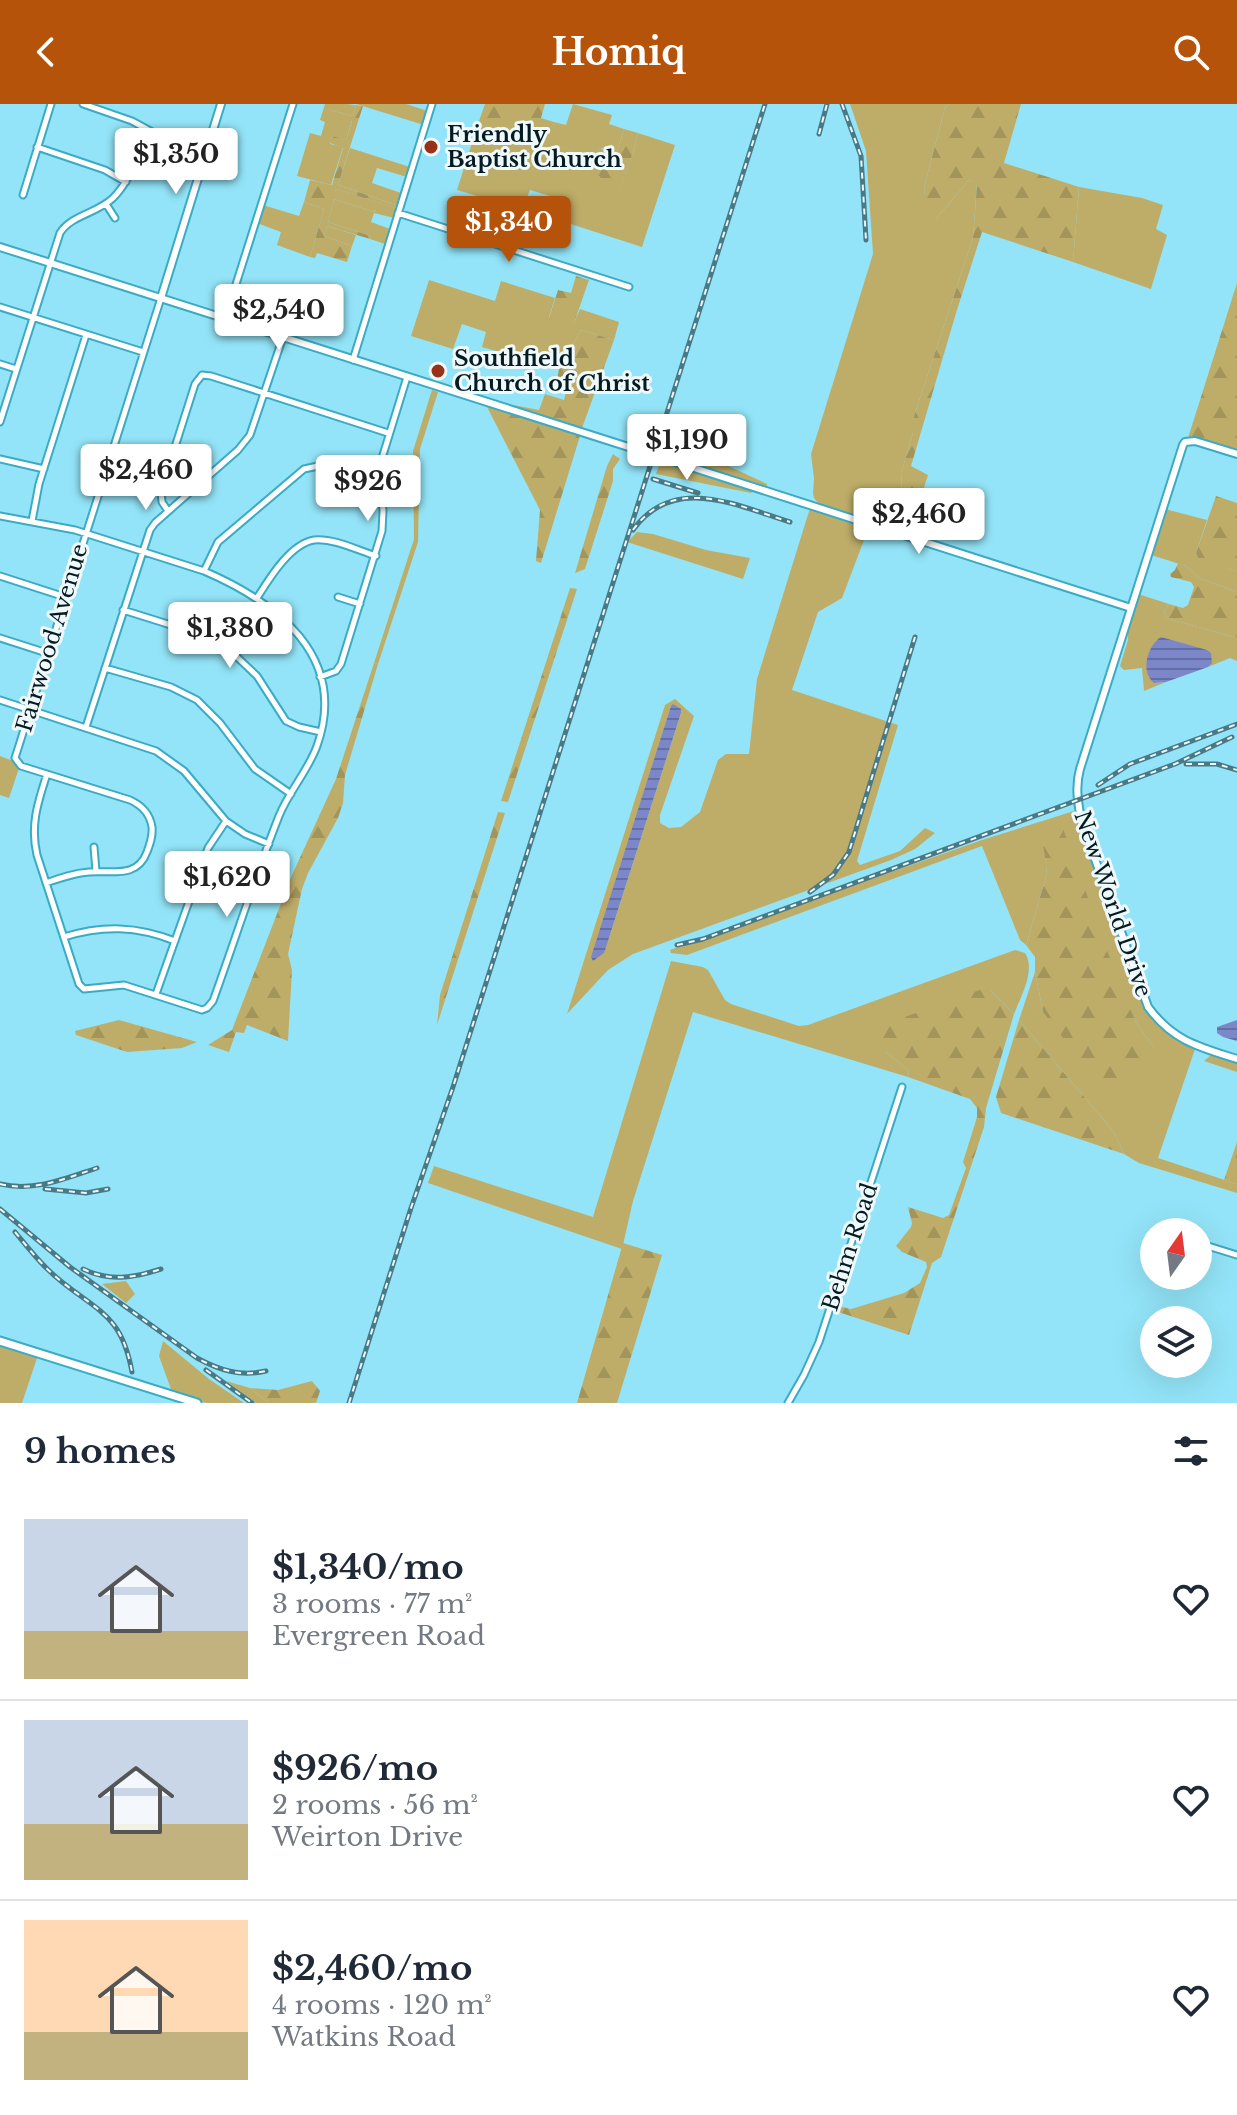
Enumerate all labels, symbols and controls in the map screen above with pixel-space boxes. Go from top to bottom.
icon: back [24,30,68,74]
text: Homiq [551,30,686,75]
icon: search [1169,30,1213,74]
place label: Friendly Baptist Church [447,121,622,173]
pin: $1,350 [111,128,241,196]
text: $1,350 [133,138,219,170]
marker: Friendly Baptist Church [422,138,440,156]
pin: $1,340 [444,196,574,264]
text: $1,340 [465,206,553,238]
pin: $2,540 [214,284,344,352]
text: $2,540 [233,294,325,326]
place label: Southfield Church of Christ [454,345,650,397]
marker: Southfield Church of Christ [429,362,447,380]
pin: $1,190 [622,414,752,482]
text: $1,190 [645,424,729,456]
pin: $2,460 [81,444,211,512]
text: $2,460 [99,454,193,486]
pin: $926 [321,455,415,523]
text: $926 [334,465,402,497]
pin: $2,460 [854,488,984,556]
text: $2,460 [872,498,966,530]
street label: Fairwood Avenue [11,541,93,735]
pin: $1,380 [165,602,295,670]
text: $1,380 [186,612,274,644]
street label: New World Drive [1068,807,1158,1001]
pin: $1,620 [162,851,292,919]
text: $1,620 [183,861,271,893]
street label: Behm Road [817,1179,883,1314]
north arrow [1140,1218,1212,1290]
map controls [1140,1218,1212,1378]
button: layers [1140,1306,1212,1378]
icon: filters [1169,1429,1213,1473]
text: 9 homes [24,1430,176,1472]
text: $1,340/mo [272,1546,464,1588]
icon: home [88,1551,184,1647]
icon: heart [1169,1577,1213,1621]
text: 3 rooms · 77 m² [272,1588,473,1620]
text: Evergreen Road [272,1620,485,1652]
text: $926/mo [272,1747,438,1789]
icon: home [88,1752,184,1848]
icon: heart [1169,1778,1213,1822]
text: 2 rooms · 56 m² [272,1789,478,1821]
text: Weirton Drive [272,1821,463,1853]
text: $2,460/mo [272,1947,472,1989]
icon: home [88,1952,184,2048]
icon: heart [1169,1978,1213,2022]
text: 4 rooms · 120 m² [272,1989,492,2021]
text: Watkins Road [272,2021,456,2053]

